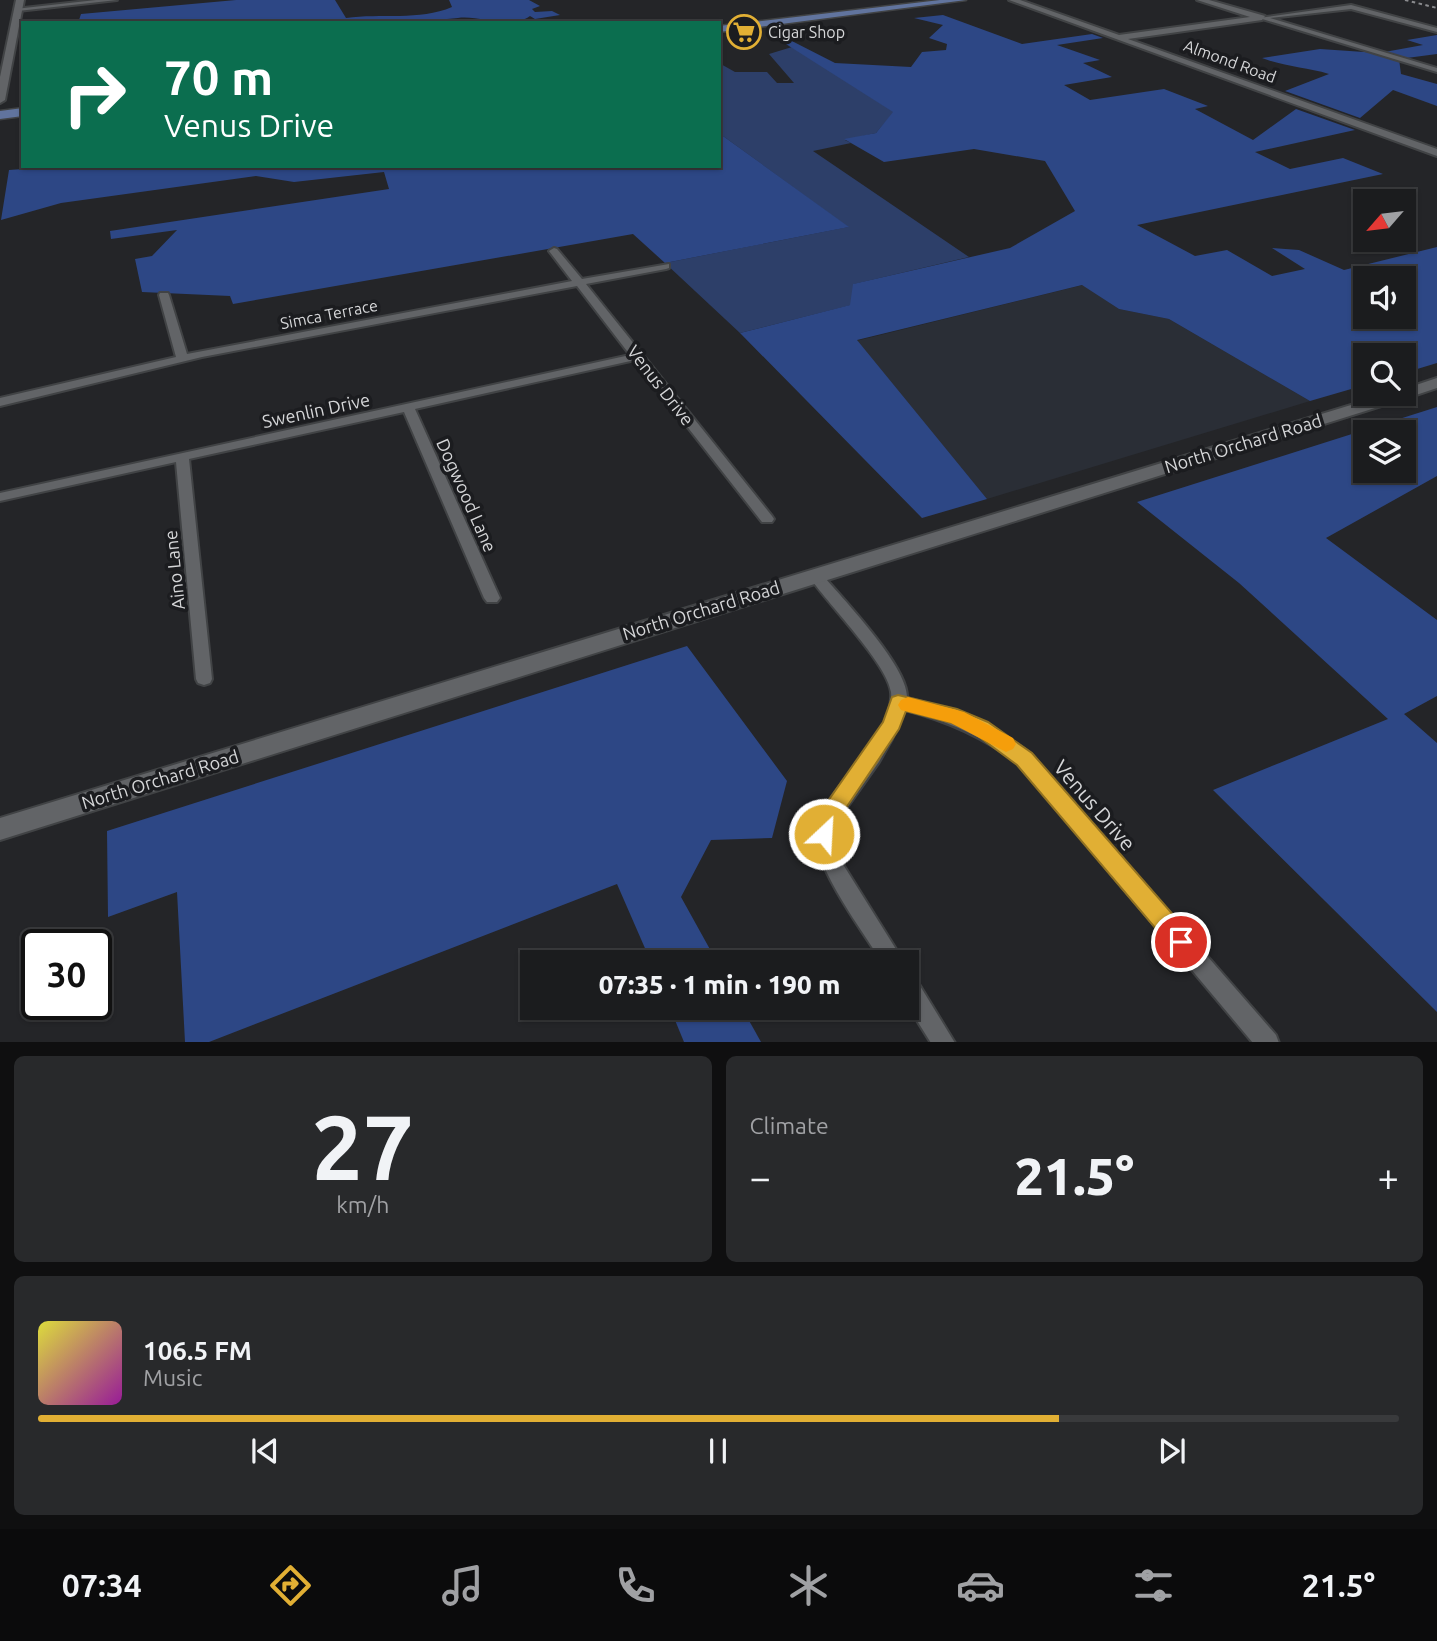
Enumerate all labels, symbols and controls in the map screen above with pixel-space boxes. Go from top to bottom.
supermarket icon: Cigar Shop [725,13,763,51]
place label: Cigar Shop [768,23,845,41]
street label: Almond Road [1181,36,1279,86]
icon: right [49,49,140,140]
text: 70 m [164,49,273,104]
text: Venus Drive [164,107,334,143]
north arrow [1353,189,1416,252]
map controls [1353,189,1416,483]
button: sound [1353,266,1416,329]
street label: Simca Terrace [279,296,379,332]
street label: Venus Drive [624,341,698,429]
button: search [1353,343,1416,406]
street label: Swenlin Drive [260,389,372,431]
street label: North Orchard Road [1162,410,1324,476]
button: layers [1353,420,1416,483]
street label: Dogwood Lane [433,435,501,555]
street label: Aino Lane [160,529,188,611]
street label: North Orchard Road [620,577,782,643]
street label: North Orchard Road [79,746,241,812]
street label: Venus Drive [1049,755,1141,855]
position arrow [787,797,861,871]
pin [1151,912,1211,972]
icon: arrive [1162,923,1200,961]
speed limit sign: 30 [21,929,112,1020]
text: 07:35 · 1 min · 190 m [599,970,840,999]
text: 27 [311,1095,414,1197]
text: Climate [750,1113,829,1138]
text: 21.5° [1014,1147,1134,1205]
text: − [750,1156,771,1198]
text: + [1378,1156,1399,1198]
text: km/h [336,1192,389,1217]
text: 106.5 FM [143,1336,252,1365]
text: Music [143,1365,202,1390]
icon: previous [246,1432,284,1470]
icon: pause [699,1432,737,1470]
icon: next [1153,1432,1191,1470]
icon: directions [266,1561,315,1610]
icon: music [438,1561,487,1610]
icon: phone [611,1561,660,1610]
icon: climate [784,1561,833,1610]
icon: car [956,1561,1005,1610]
icon: filters [1129,1561,1178,1610]
text: 07:34 [62,1567,142,1603]
text: 21.5° [1302,1567,1375,1603]

